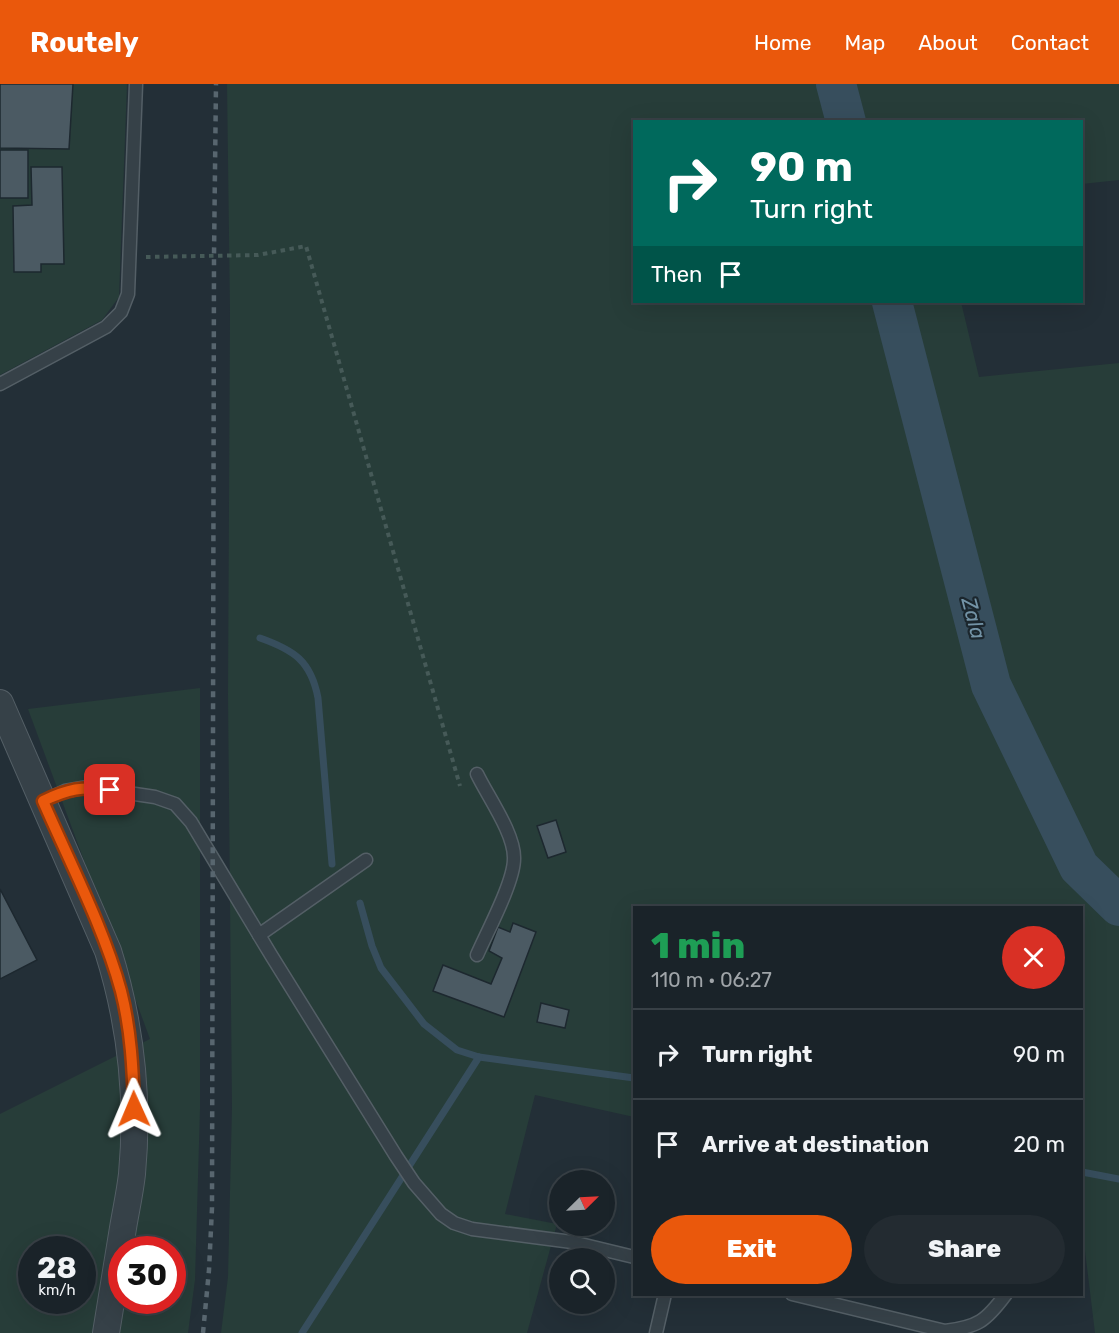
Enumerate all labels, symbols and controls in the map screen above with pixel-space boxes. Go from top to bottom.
text: Routely [30,26,139,59]
text: Home [754,30,811,55]
text: Map [844,30,885,55]
text: About [918,30,978,55]
text: Contact [1011,30,1089,55]
text: 90 m [750,142,853,192]
icon: right [651,144,729,222]
text: Turn right [750,193,873,225]
icon: arrive [714,258,747,291]
text: Then [651,261,702,288]
water label: Zala [956,593,992,642]
pin [84,764,135,815]
icon: arrive [93,773,126,806]
text: 1 min [651,924,745,967]
button: close [1002,926,1065,989]
text: 110 m · 06:27 [651,968,772,992]
icon: right [651,1038,684,1071]
text: Turn right [702,1041,812,1068]
text: 90 m [1013,1041,1065,1068]
position arrow [102,1077,166,1141]
icon: arrive [651,1128,684,1161]
text: Arrive at destination [702,1131,929,1158]
text: 20 m [1013,1131,1065,1158]
north arrow [549,1170,615,1236]
map controls [549,1170,615,1314]
button: Exit [651,1215,852,1284]
button: Share [864,1215,1065,1284]
speed limit sign: 30 [108,1236,186,1314]
button: search [549,1248,615,1314]
text: 28 [37,1250,77,1286]
text: km/h [38,1281,76,1299]

